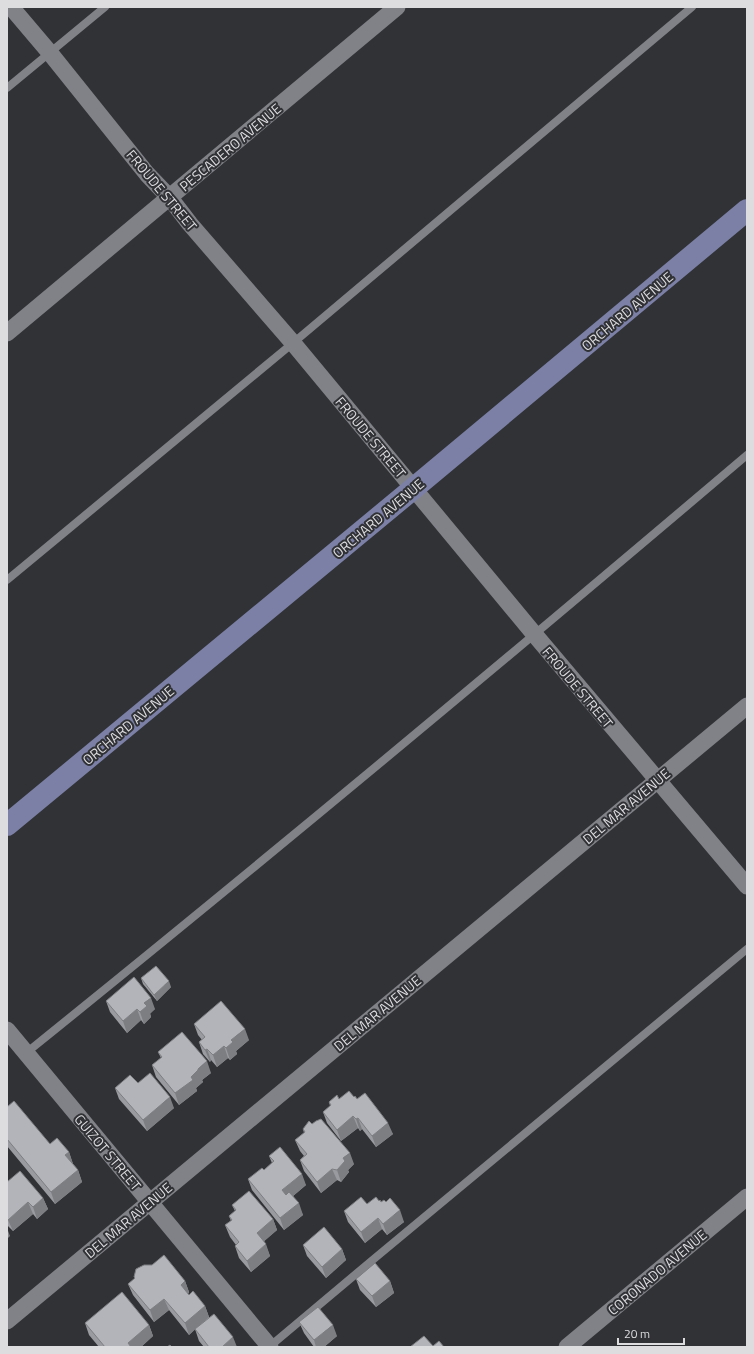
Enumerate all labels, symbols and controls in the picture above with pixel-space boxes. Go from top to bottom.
street label: PESCADERO AVENUE [174,98,286,196]
street label: FROUDE STREET [122,145,203,236]
street label: ORCHARD AVENUE [577,266,678,356]
street label: FROUDE STREET [331,392,412,483]
street label: ORCHARD AVENUE [328,473,429,563]
street label: FROUDE STREET [538,642,619,733]
street label: ORCHARD AVENUE [78,680,179,770]
street label: DEL MAR AVENUE [578,763,674,849]
street label: DEL MAR AVENUE [329,970,425,1056]
street label: GUIZOT STREET [70,1109,147,1195]
street label: DEL MAR AVENUE [80,1177,176,1263]
street label: CORONADO AVENUE [603,1224,711,1320]
scale bar [618,1320,684,1346]
text: 20 m [624,1324,650,1343]

